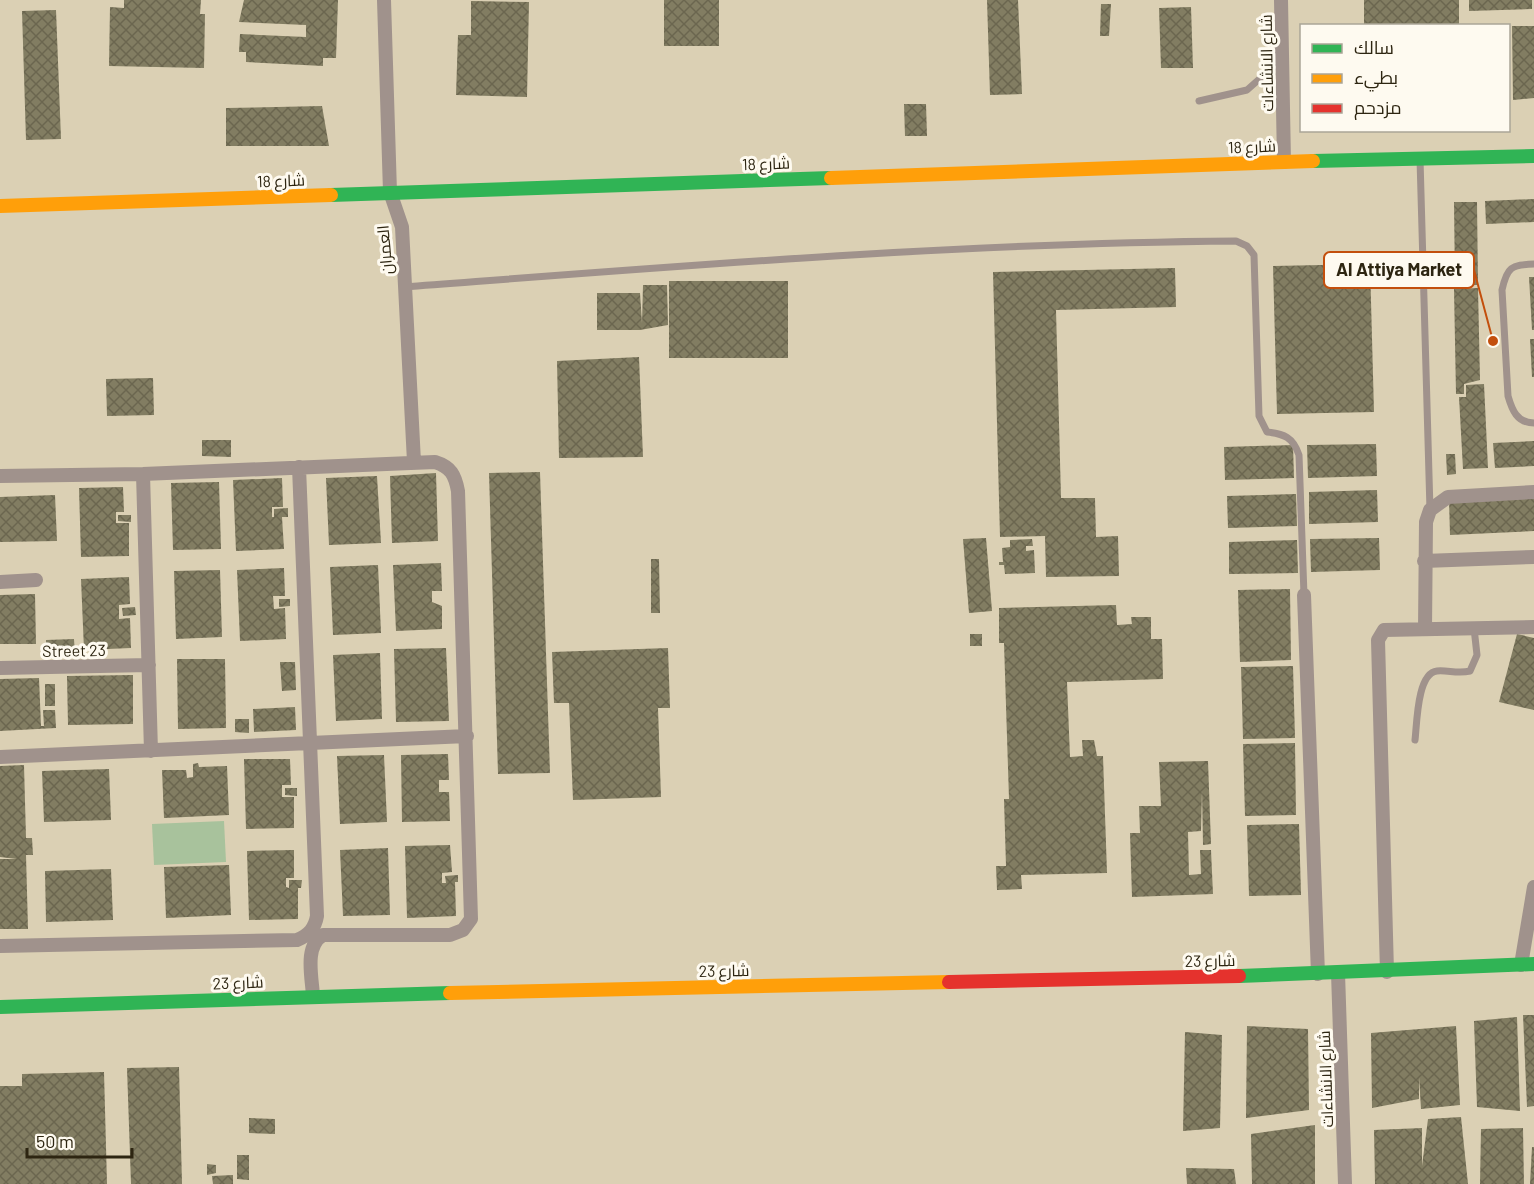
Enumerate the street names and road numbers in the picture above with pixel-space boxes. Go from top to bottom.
street label: شارع الانشاءات [1256,14,1279,112]
street label: شارع 18 [1228,136,1276,159]
street label: شارع 18 [742,153,790,176]
street label: شارع 18 [257,170,305,193]
street label: العمران [372,224,398,275]
street label: Street 23 [42,640,106,660]
street label: شارع 23 [1184,950,1236,973]
street label: شارع 23 [698,960,750,983]
street label: شارع 23 [212,972,264,995]
street label: شارع الانشاءات [1314,1030,1339,1128]

